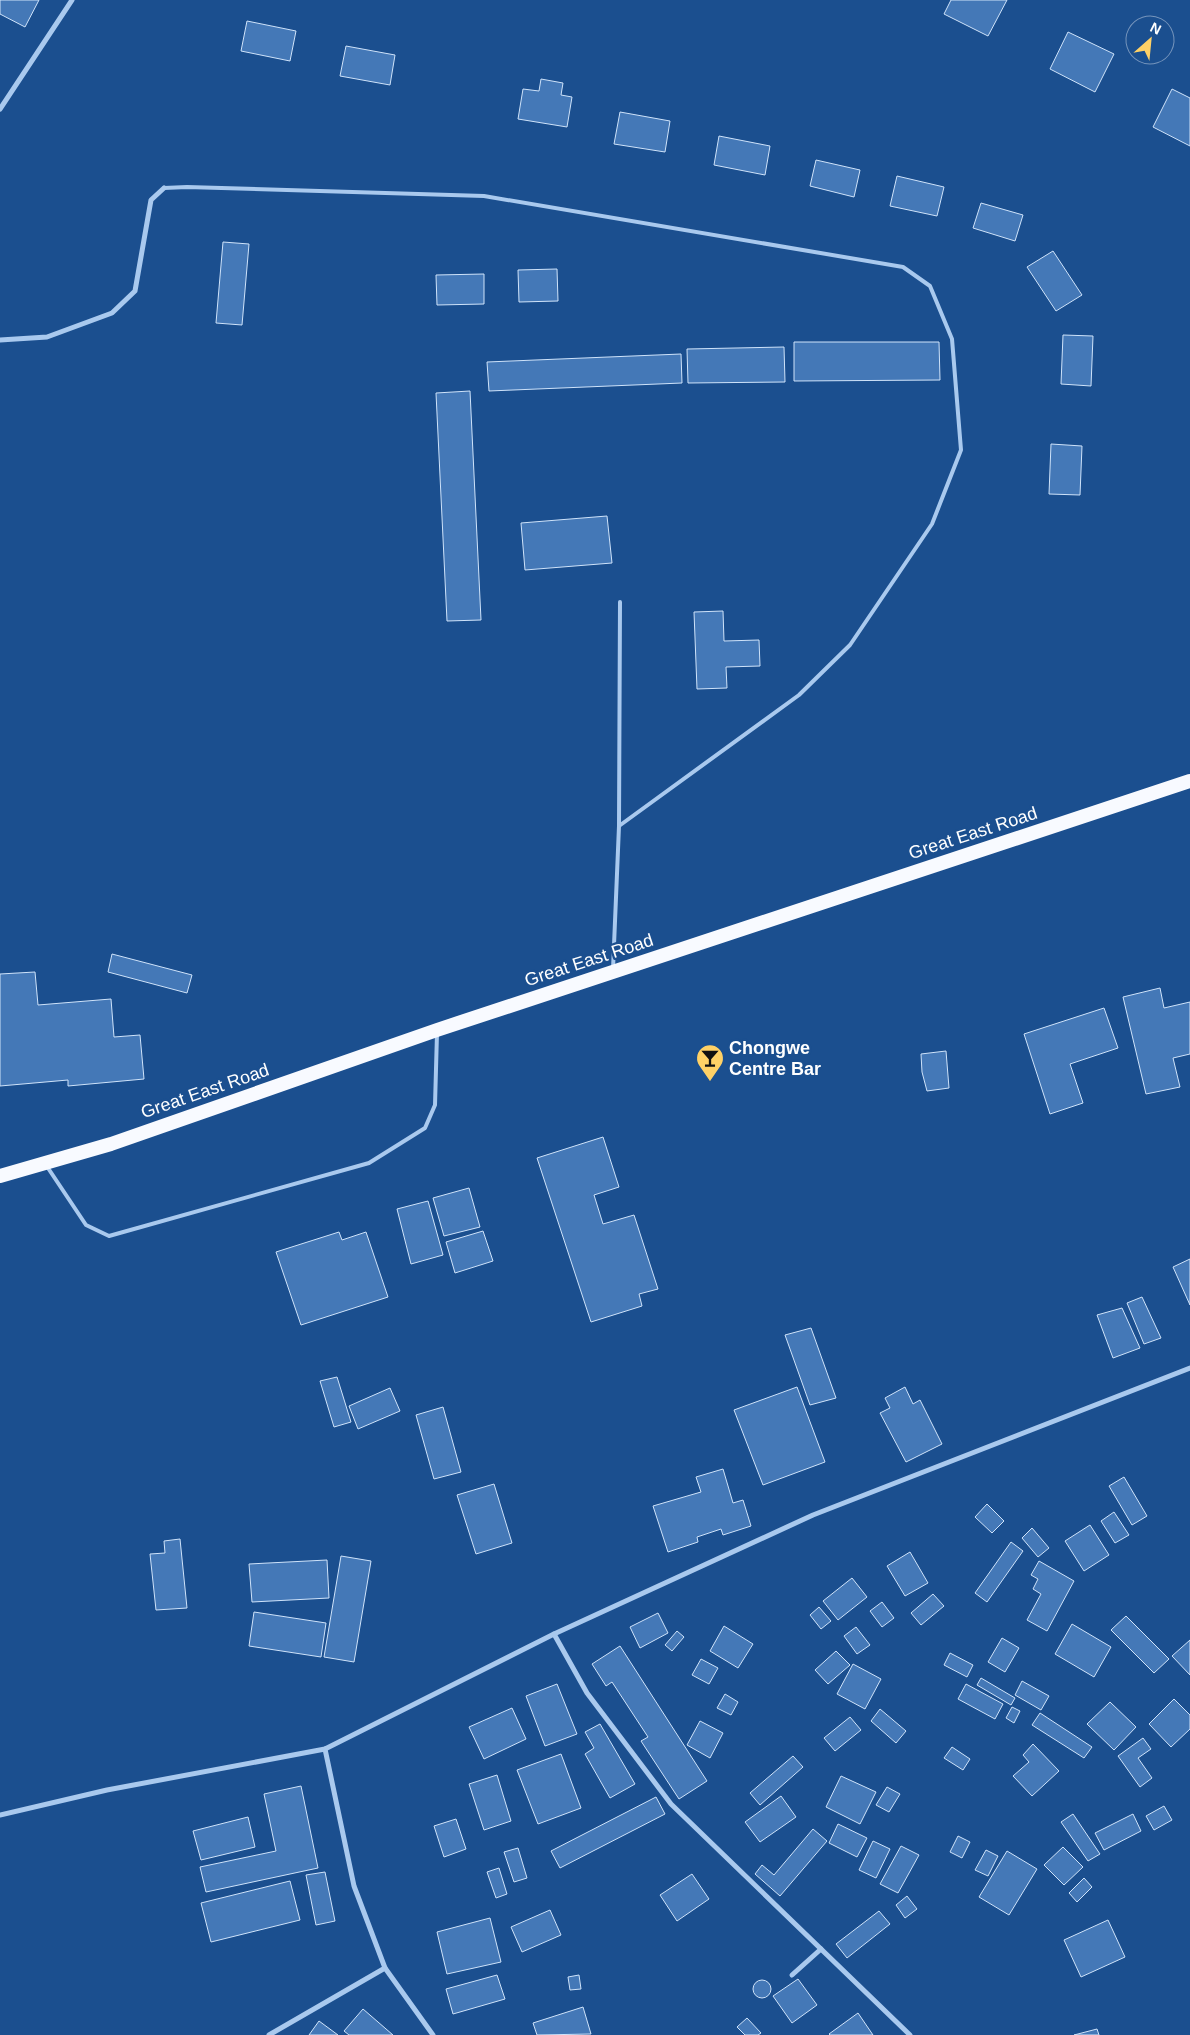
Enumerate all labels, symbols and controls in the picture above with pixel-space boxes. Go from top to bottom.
north arrow [1125,15,1175,65]
text: N [1148,19,1164,38]
street label: Great East Road [906,803,1040,863]
street label: Great East Road [522,930,656,990]
place label: Chongwe Centre Bar [729,1038,821,1079]
bar icon: Chongwe Centre Bar [695,1043,725,1082]
street label: Great East Road [138,1060,272,1122]

